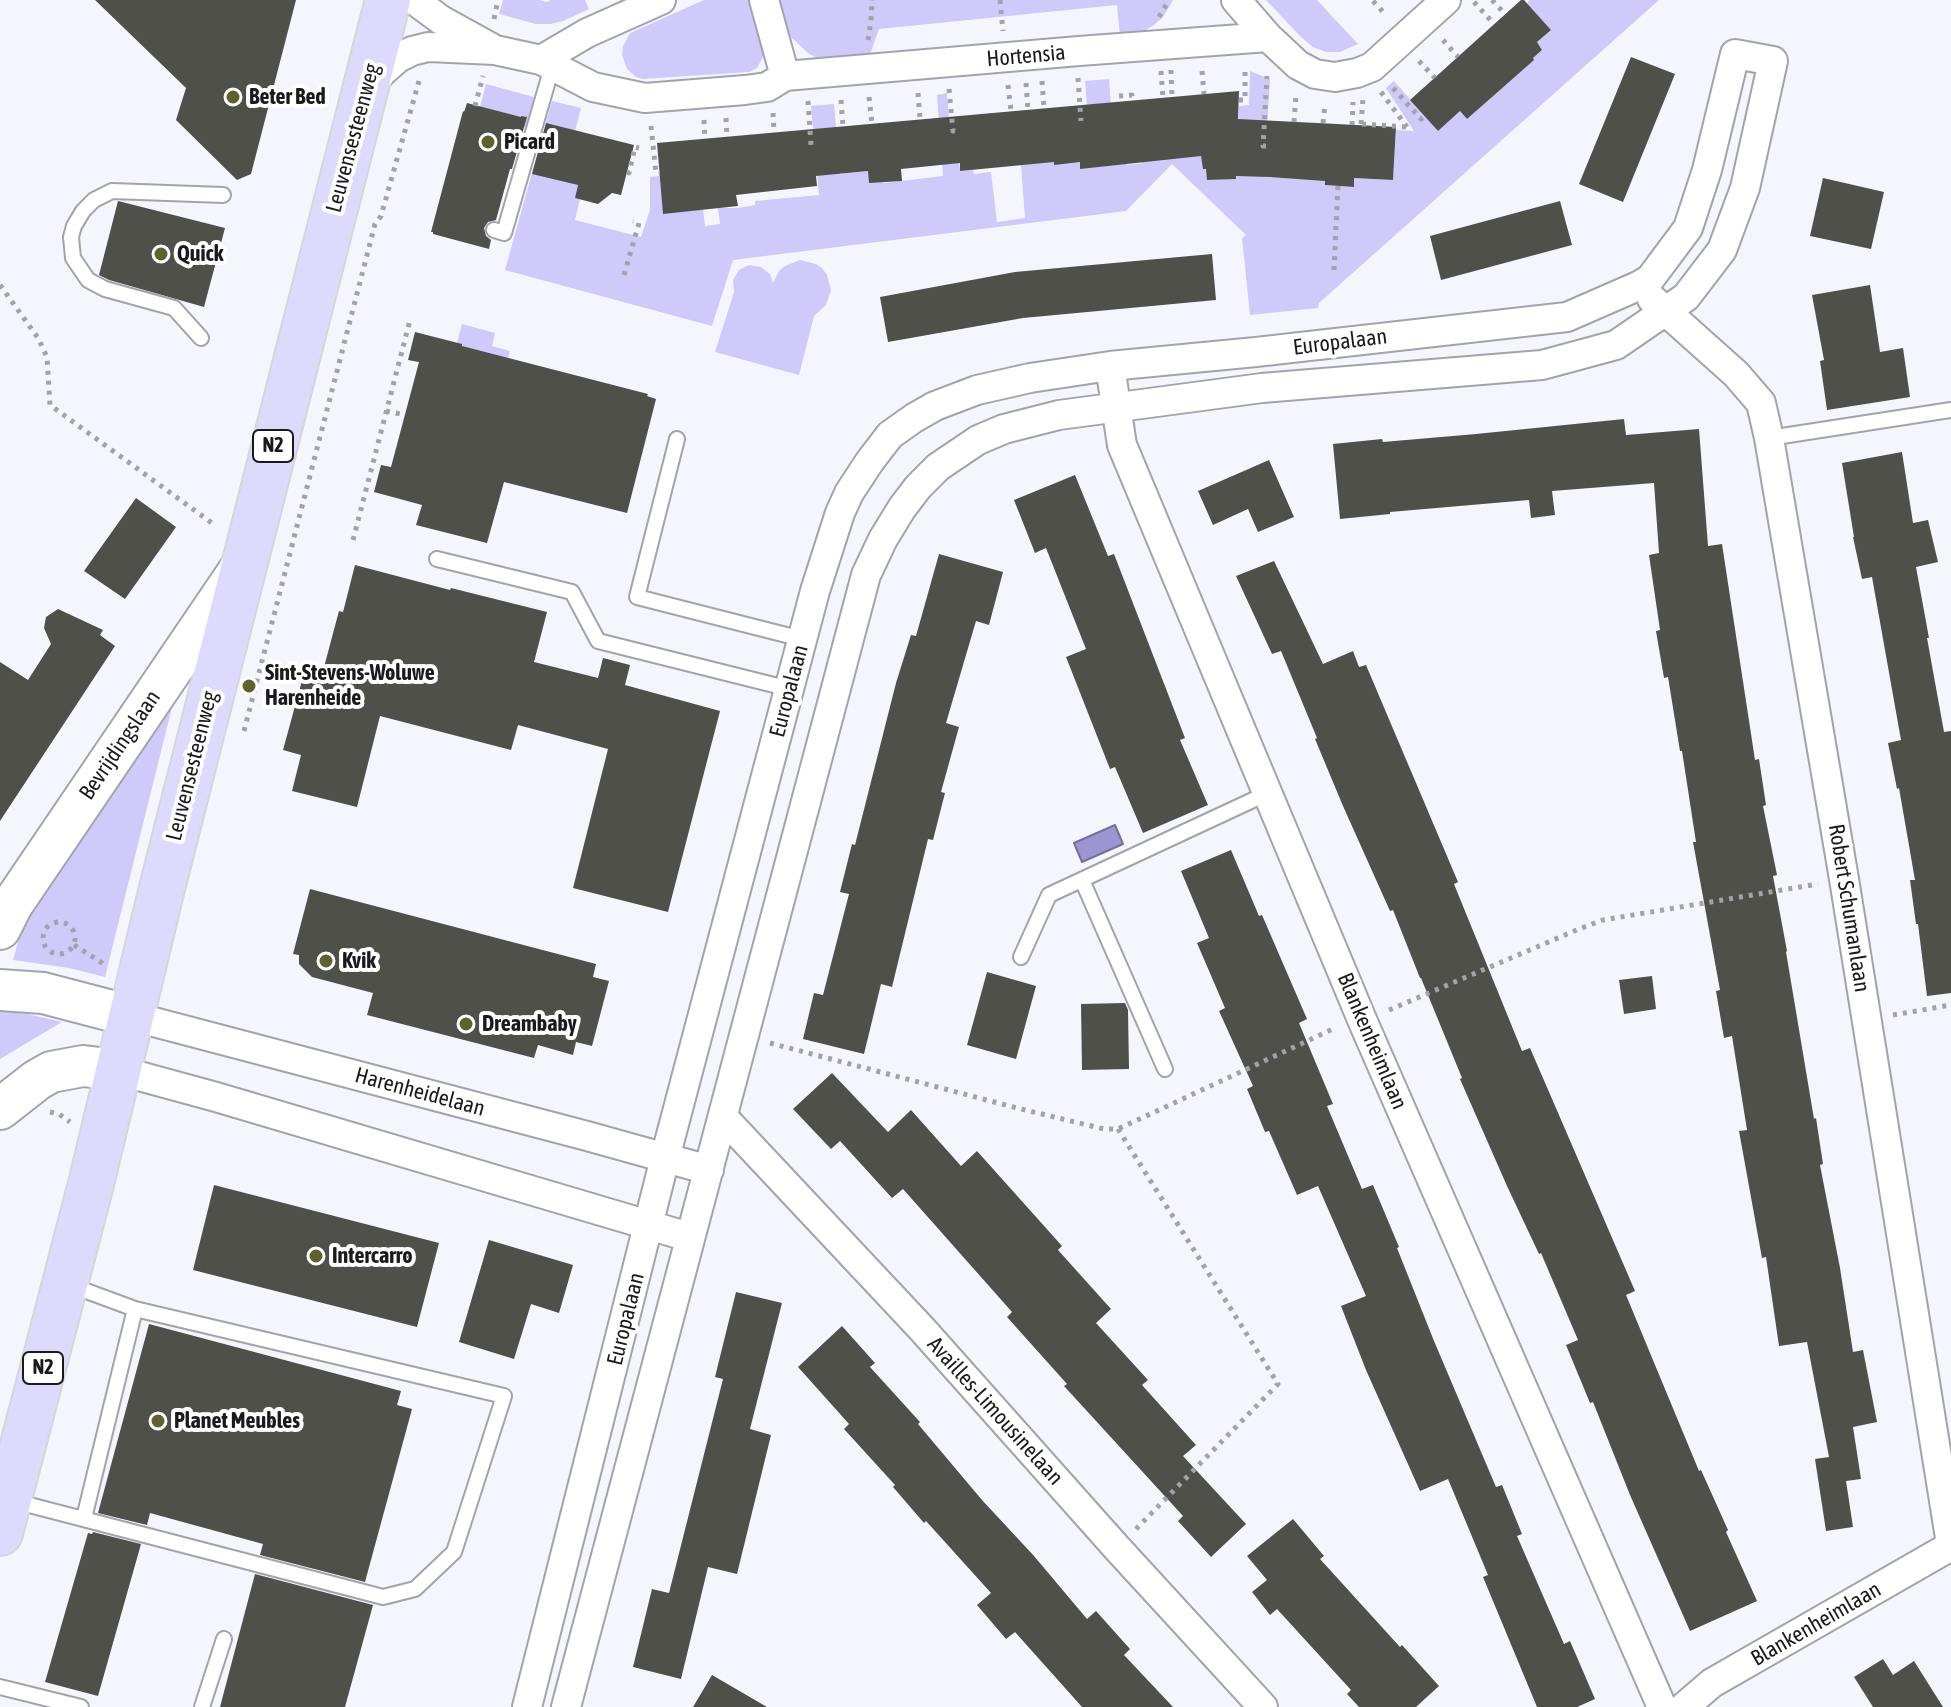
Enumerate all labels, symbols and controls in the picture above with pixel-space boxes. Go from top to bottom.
street label: Hortensia [985,39,1067,73]
street label: Leuvensesteenweg [320,61,386,215]
place label: Beter Bed [249,84,326,110]
marker: Beter Bed [224,88,242,106]
place label: Picard [504,129,555,155]
marker: Picard [479,133,497,151]
place label: Quick [177,241,223,267]
marker: Quick [152,245,170,263]
street label: Europalaan [1292,323,1388,361]
road number: N2 [253,430,293,462]
street label: Europalaan [764,642,814,740]
place label: Sint-Stevens-Woluwe Harenheide [265,660,435,712]
marker: Sint-Stevens-Woluwe Harenheide [240,677,258,695]
street label: Bevrijdingslaan [74,685,166,805]
street label: Leuvensesteenweg [161,688,223,844]
street label: Robert Schumanlaan [1823,822,1875,994]
place label: Kvik [342,948,376,974]
marker: Kvik [317,952,335,970]
street label: Blankenheimlaan [1331,969,1413,1113]
place label: Dreambaby [482,1011,577,1037]
marker: Dreambaby [457,1015,475,1033]
street label: Harenheidelaan [352,1062,488,1122]
place label: Intercarro [332,1243,413,1269]
marker: Intercarro [307,1247,325,1265]
street label: Europalaan [602,1270,650,1368]
street label: Availles-Limousinelaan [921,1331,1069,1491]
road number: N2 [23,1352,63,1384]
place label: Planet Meubles [174,1408,300,1434]
marker: Planet Meubles [149,1412,167,1430]
street label: Blankenheimlaan [1746,1576,1886,1672]

